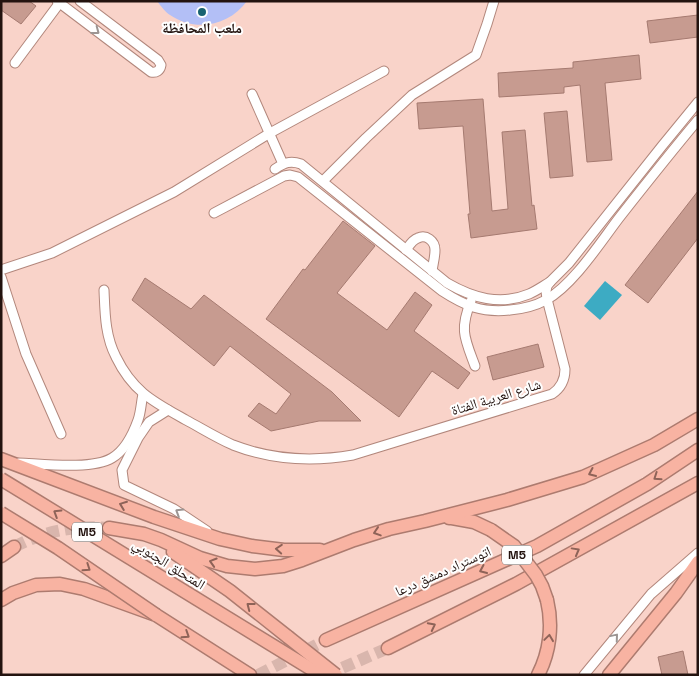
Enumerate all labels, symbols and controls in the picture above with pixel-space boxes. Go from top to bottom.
marker: ملعب المحافظة [196,6,208,18]
place label: ملعب المحافظة [162,19,242,37]
one-way arrow [90,25,99,33]
street label: شارع العربية الفتاة [449,375,543,420]
one-way arrow [588,467,597,477]
one-way arrow [653,471,663,480]
one-way arrow [120,501,128,511]
one-way arrow [175,509,184,519]
one-way arrow [53,510,62,520]
road number: M5 [72,522,102,542]
one-way arrow [374,527,382,537]
street label: المتحلق الجنوبي [128,535,209,596]
street label: اتوستراد دمشق درعا [392,542,494,601]
one-way arrow [275,544,283,555]
road number: M5 [502,546,532,564]
one-way arrow [570,547,579,557]
one-way arrow [209,558,218,568]
one-way arrow [81,562,90,571]
one-way arrow [479,563,488,574]
one-way arrow [247,604,256,612]
one-way arrow [426,622,435,632]
one-way arrow [181,629,190,638]
one-way arrow [543,634,554,642]
one-way arrow [609,634,617,643]

